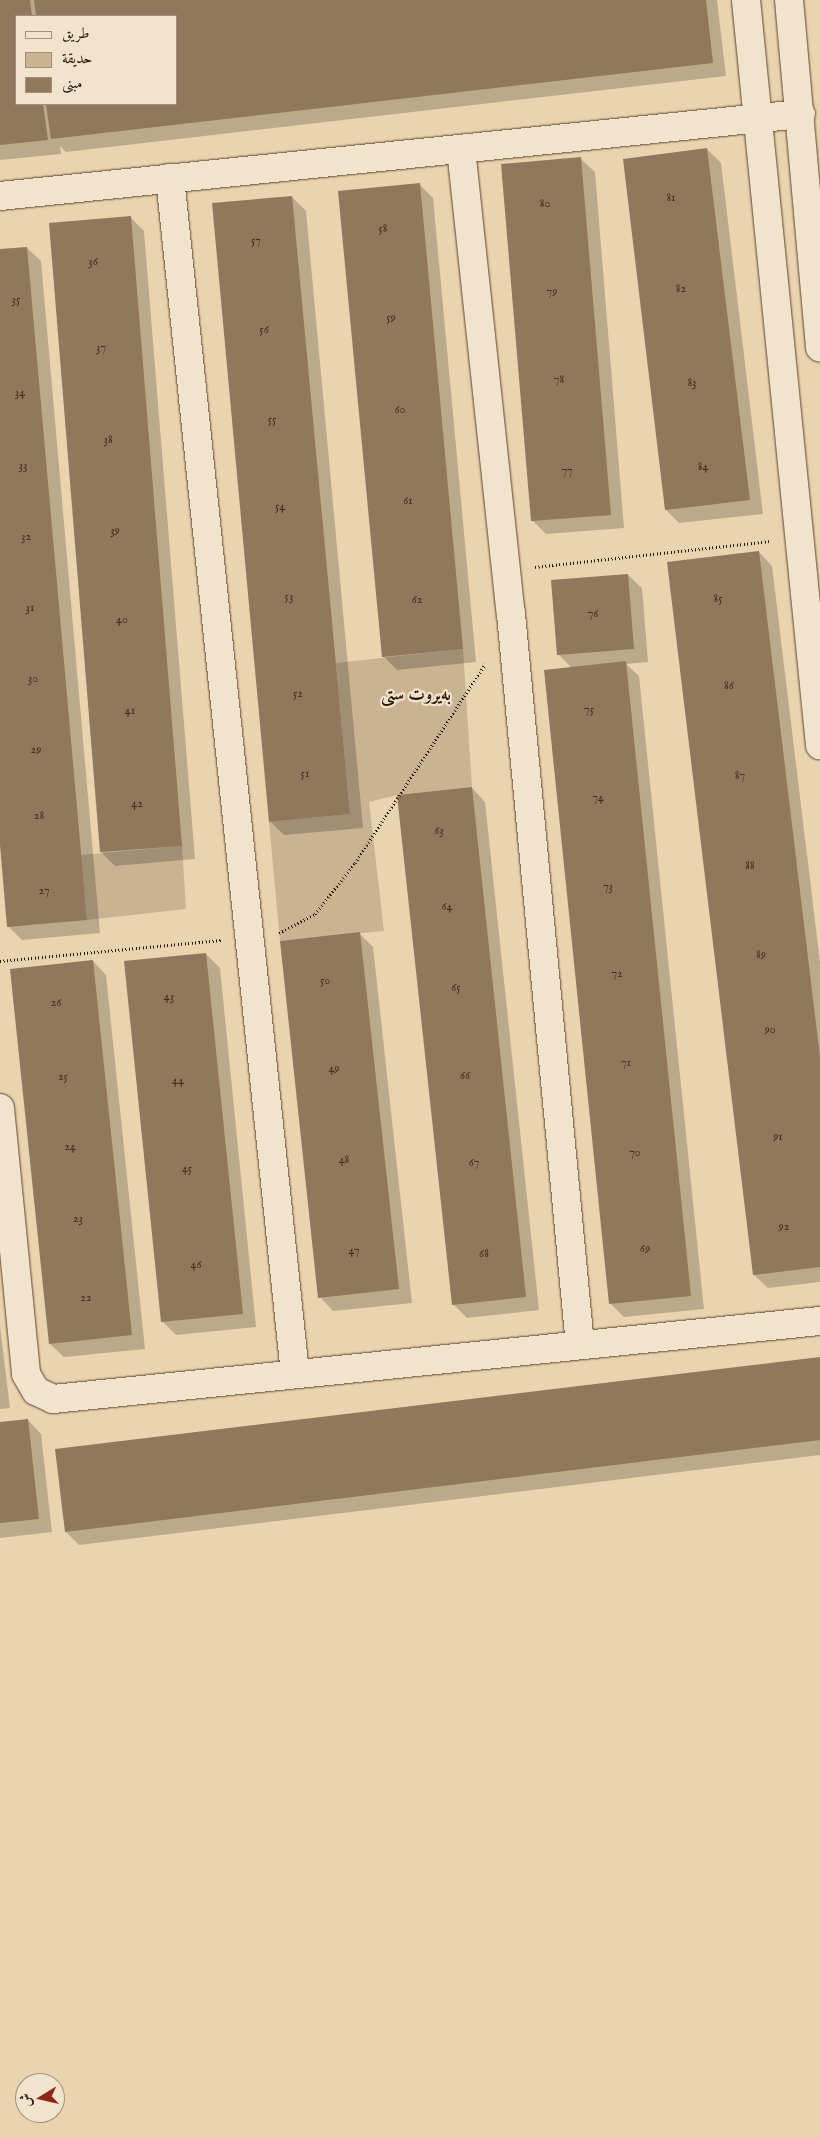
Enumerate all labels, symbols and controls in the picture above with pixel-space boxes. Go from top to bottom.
legend [15,15,178,105]
text: طريق [62,24,89,43]
text: حديقة [62,49,92,68]
text: مبنى [62,74,82,93]
house number: 81 [666,191,676,205]
house number: 80 [540,197,550,211]
house number: 58 [378,222,388,236]
house number: 57 [251,234,261,248]
house number: 36 [88,255,98,269]
house number: 82 [676,282,686,296]
house number: 79 [547,285,557,299]
house number: 35 [12,293,20,307]
house number: 59 [386,311,396,325]
house number: 56 [259,323,269,337]
house number: 37 [96,341,106,355]
house number: 78 [554,373,564,387]
house number: 83 [687,376,697,390]
house number: 34 [15,386,25,400]
house number: 60 [395,403,405,417]
house number: 55 [268,413,276,427]
house number: 38 [103,433,113,447]
house number: 33 [19,459,27,473]
house number: 84 [698,460,708,474]
house number: 77 [561,464,573,478]
house number: 61 [403,494,413,508]
house number: 54 [275,500,285,514]
house number: 39 [110,524,120,538]
house number: 32 [21,530,31,544]
house number: 53 [285,590,293,604]
house number: 85 [713,592,723,606]
house number: 62 [412,593,422,607]
house number: 31 [26,601,34,615]
house number: 76 [588,607,598,621]
house number: 40 [116,613,128,627]
house number: 30 [28,672,38,686]
house number: 86 [724,679,734,693]
district label: بەیروت ستی [381,685,451,707]
house number: 52 [293,687,303,701]
house number: 75 [584,703,594,717]
house number: 41 [125,704,135,718]
house number: 29 [31,743,41,757]
house number: 51 [301,767,309,781]
house number: 87 [735,769,745,783]
house number: 74 [592,791,604,805]
house number: 42 [131,797,143,811]
house number: 28 [34,809,44,823]
house number: 63 [434,824,444,838]
house number: 88 [745,859,755,873]
house number: 73 [603,880,613,894]
house number: 27 [38,884,50,898]
house number: 64 [442,900,452,914]
house number: 89 [756,948,766,962]
house number: 72 [611,967,623,981]
house number: 50 [320,974,330,988]
house number: 65 [451,981,461,995]
house number: 43 [164,990,174,1004]
house number: 26 [51,996,61,1010]
house number: 90 [764,1023,776,1037]
house number: 71 [621,1056,631,1070]
house number: 49 [328,1062,340,1076]
house number: 66 [460,1069,470,1083]
house number: 25 [58,1070,68,1084]
house number: 44 [172,1074,184,1088]
house number: 91 [773,1130,783,1144]
house number: 24 [64,1140,76,1154]
house number: 70 [629,1146,641,1160]
house number: 48 [339,1153,349,1167]
house number: 67 [469,1156,479,1170]
house number: 45 [182,1162,192,1176]
house number: 23 [73,1212,83,1226]
house number: 92 [779,1220,789,1234]
house number: 69 [640,1242,650,1256]
house number: 47 [348,1244,360,1258]
house number: 68 [479,1247,489,1261]
house number: 46 [191,1258,201,1272]
house number: 22 [80,1291,92,1305]
north arrow [15,2073,65,2123]
text: ش [16,2092,36,2108]

